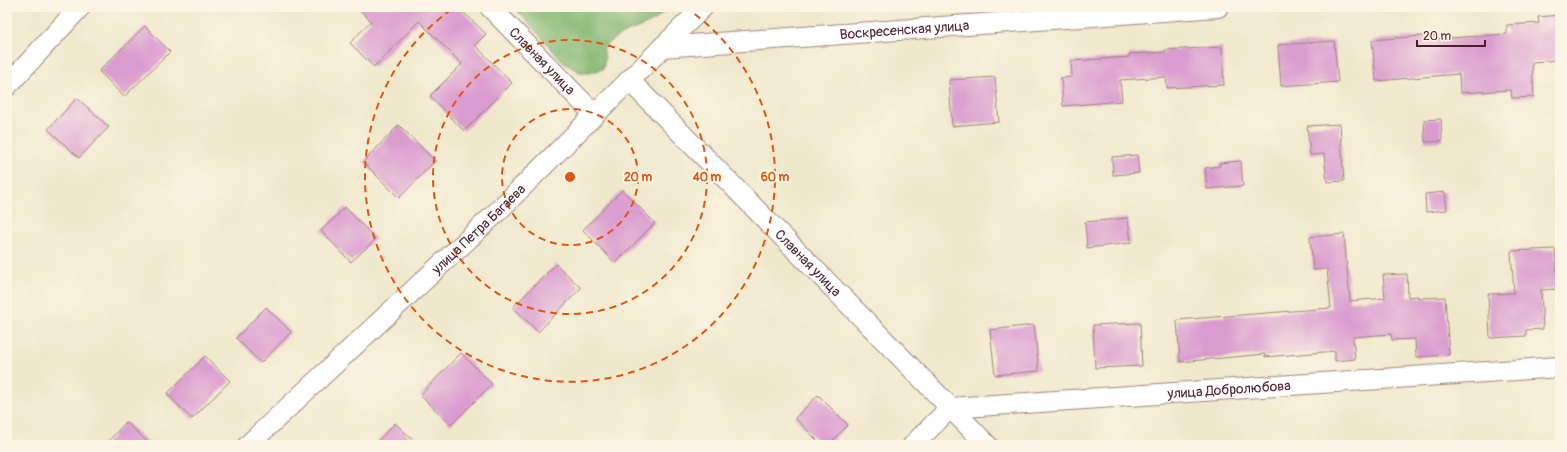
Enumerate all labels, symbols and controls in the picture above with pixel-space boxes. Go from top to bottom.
street label: Воскресенская улица [839,17,970,43]
scale bar [1417,22,1485,48]
street label: Славная улица [505,24,578,98]
text: 20 m [1423,29,1452,44]
centre of rings [563,170,577,184]
text: 20 m [624,170,652,185]
text: 40 m [692,170,722,185]
text: 60 m [761,170,790,185]
street label: улица Петра Багаева [428,181,529,278]
street label: Славная улица [771,226,845,300]
street label: улица Добролюбова [1166,377,1291,402]

